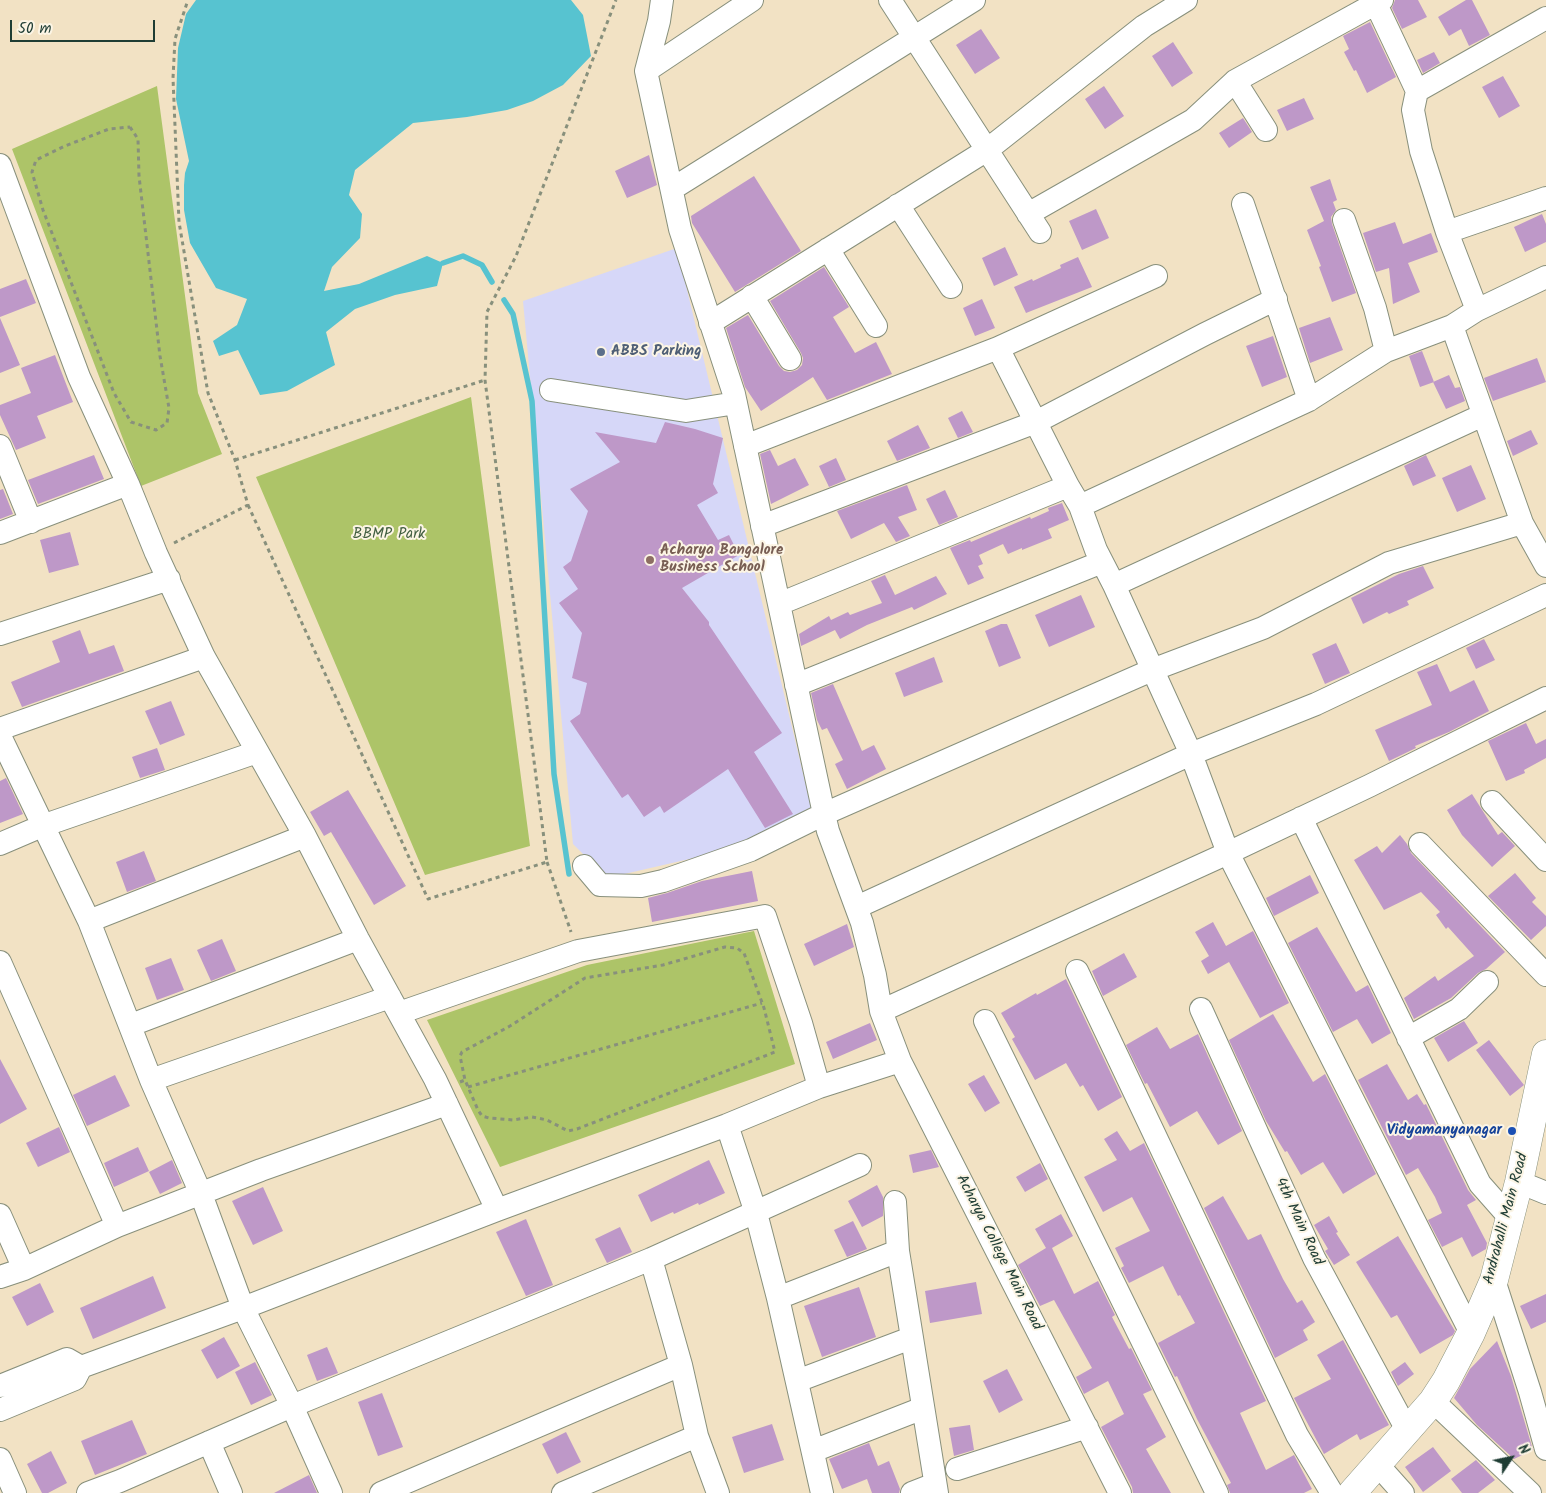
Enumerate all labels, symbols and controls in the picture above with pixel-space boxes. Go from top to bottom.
scale bar [12,10,158,42]
text: 50 m [18,17,52,41]
place label: ABBS Parking [611,343,701,361]
marker: ABBS Parking [595,346,607,358]
park label: BBMP Park [353,526,425,544]
place label: Acharya Bangalore Business School [660,542,783,577]
marker: Acharya Bangalore Business School [644,554,656,566]
place label: Vidyamanyanagar [1387,1122,1502,1140]
marker: Vidyamanyanagar [1506,1125,1518,1137]
street label: Andrahalli Main Road [1481,1151,1533,1287]
street label: Acharya College Main Road [951,1172,1045,1334]
street label: 4th Main Road [1270,1175,1326,1269]
north arrow [1486,1433,1536,1483]
text: N [1512,1440,1535,1459]

